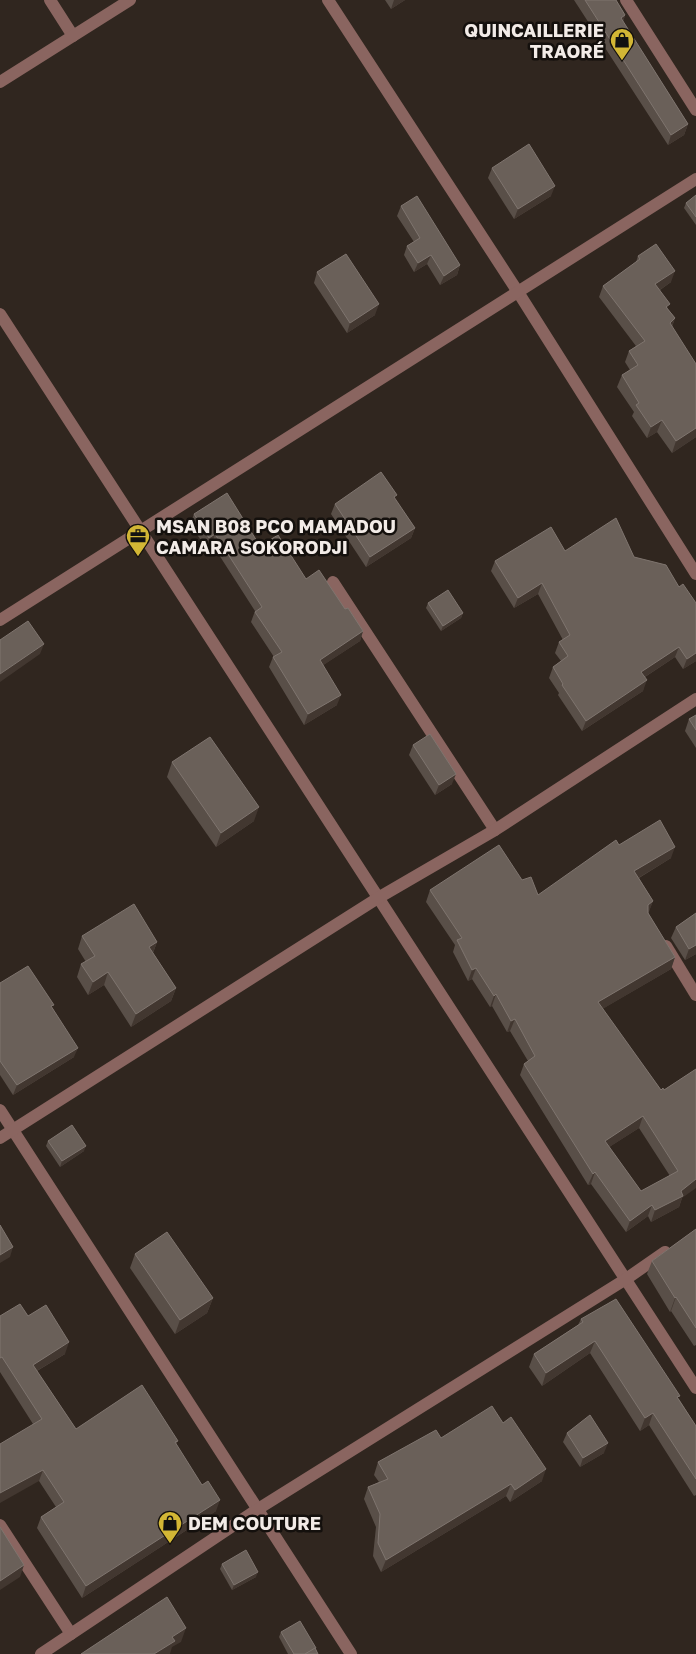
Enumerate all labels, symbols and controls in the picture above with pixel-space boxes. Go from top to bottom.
place label: QUINCAILLERIE TRAORÉ [464,19,604,62]
shop icon: QUINCAILLERIE TRAORÉ [609,27,635,61]
place label: MSAN B08 PCO MAMADOU CAMARA SOKORODJI [156,515,396,558]
office icon: MSAN B08 PCO MAMADOU CAMARA SOKORODJI [125,523,151,557]
shop icon: DEM COUTURE [157,1510,183,1544]
place label: DEM COUTURE [188,1512,321,1534]

